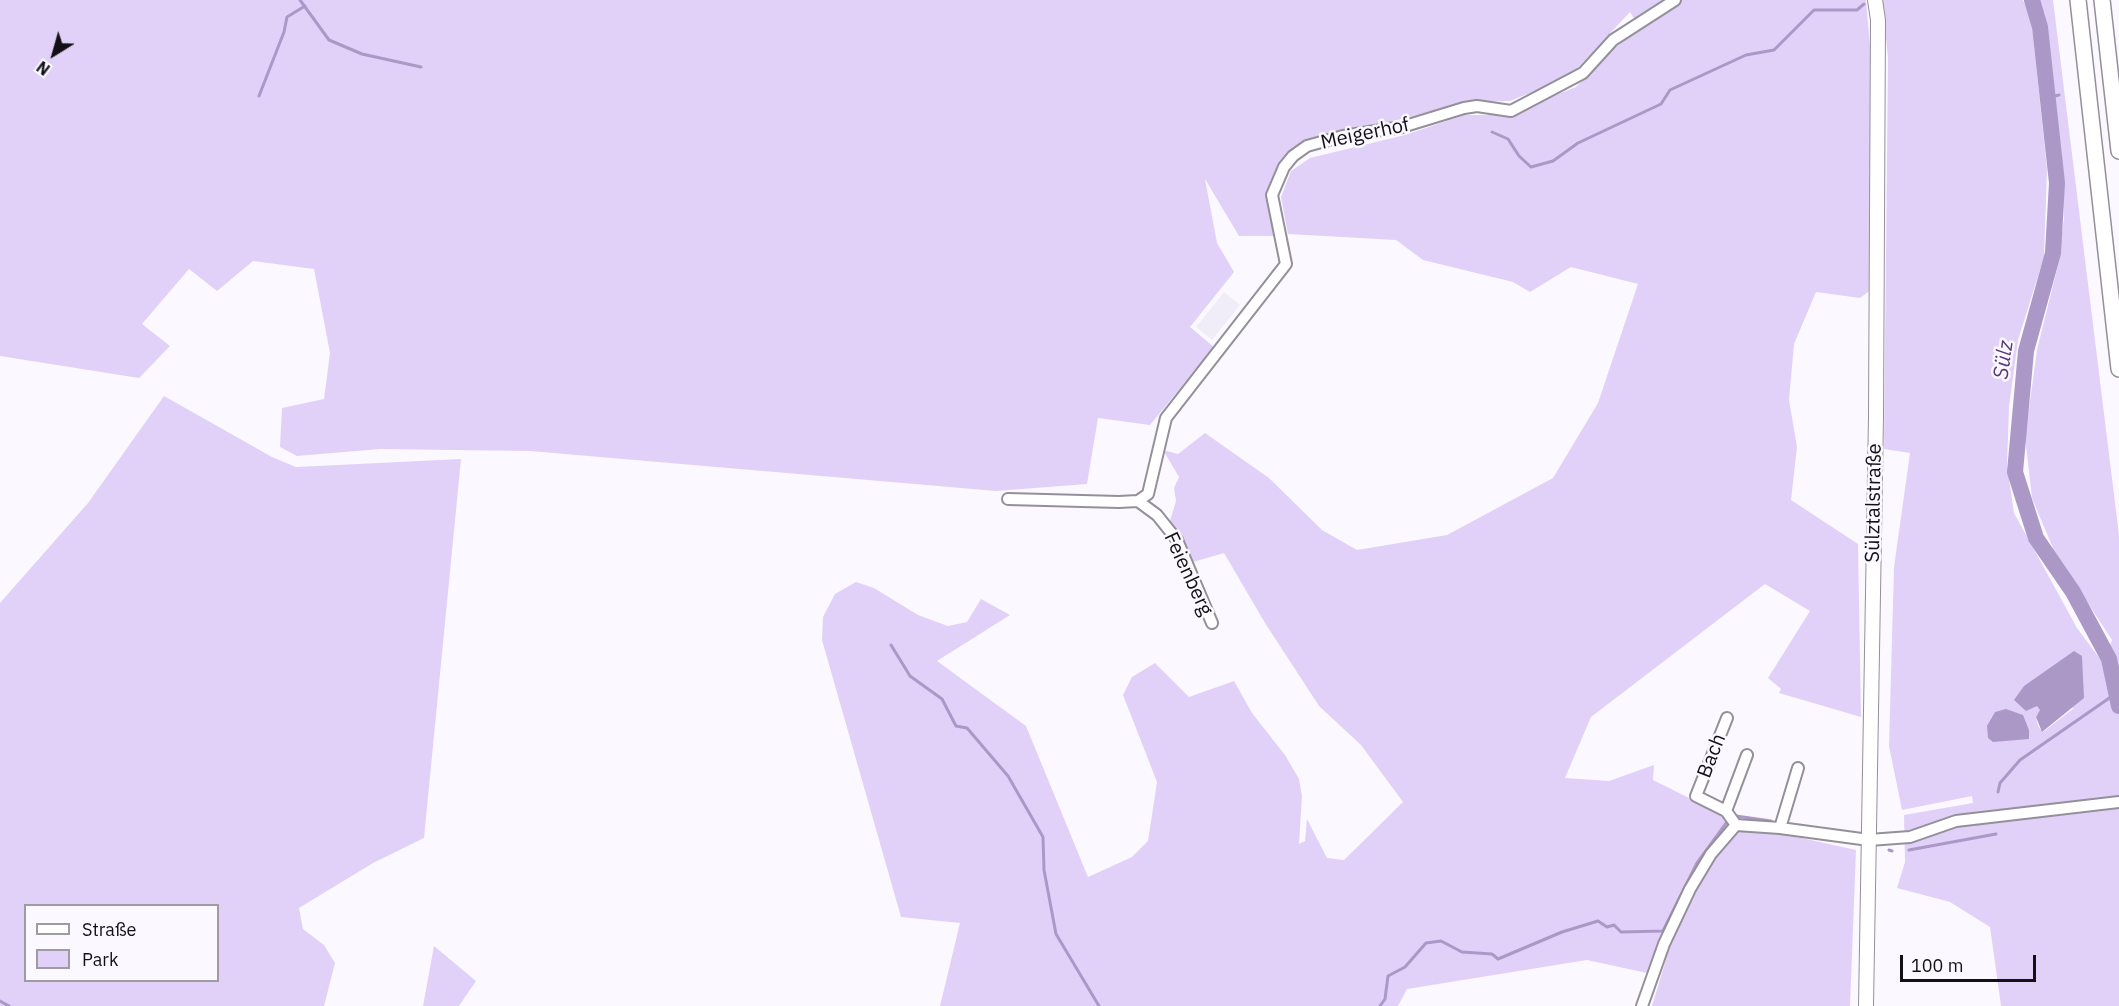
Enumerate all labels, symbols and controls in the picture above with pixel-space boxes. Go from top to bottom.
north arrow [24,24,84,84]
text: N [33,57,54,80]
street label: Meigerhof [1319,113,1411,155]
water label: Sülz [1989,339,2019,381]
street label: Sülztalstraße [1861,443,1887,563]
street label: Feienberg [1158,529,1218,619]
street label: Bach [1693,731,1731,781]
legend [24,904,219,982]
text: Straße [82,918,136,941]
scale bar [1903,943,2040,981]
text: Park [82,948,118,971]
text: 100 m [1911,954,1963,977]

